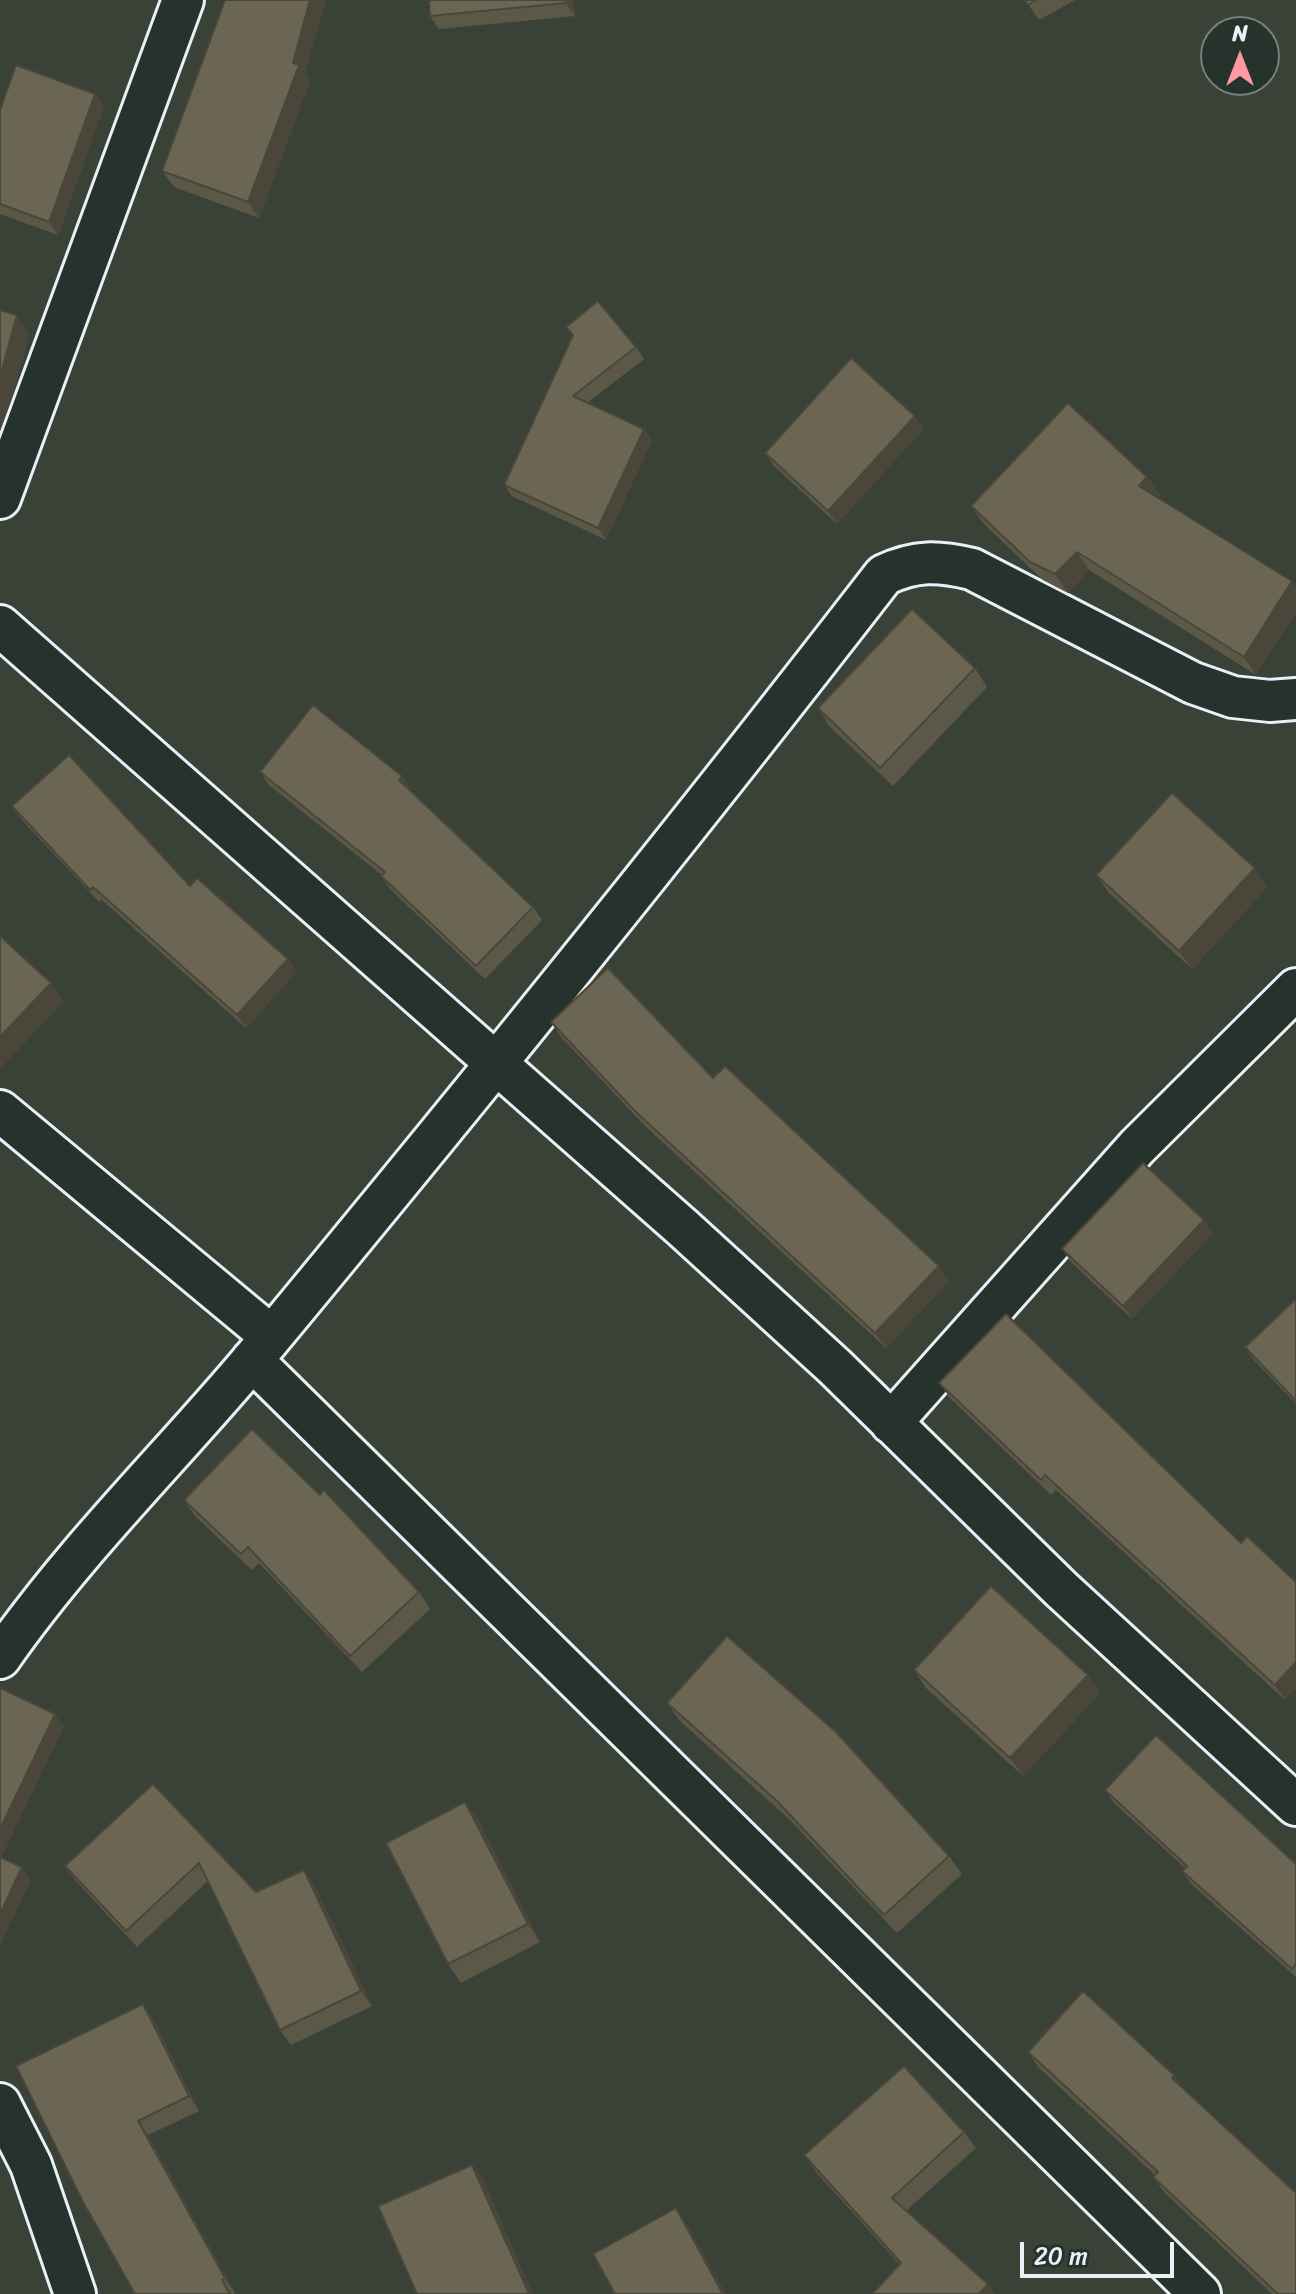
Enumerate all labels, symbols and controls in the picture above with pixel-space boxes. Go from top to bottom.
text: N [1232,14,1248,53]
north arrow [1200,16,1280,96]
scale bar [1024,2226,1178,2276]
text: 20 m [1034,2235,1088,2277]

